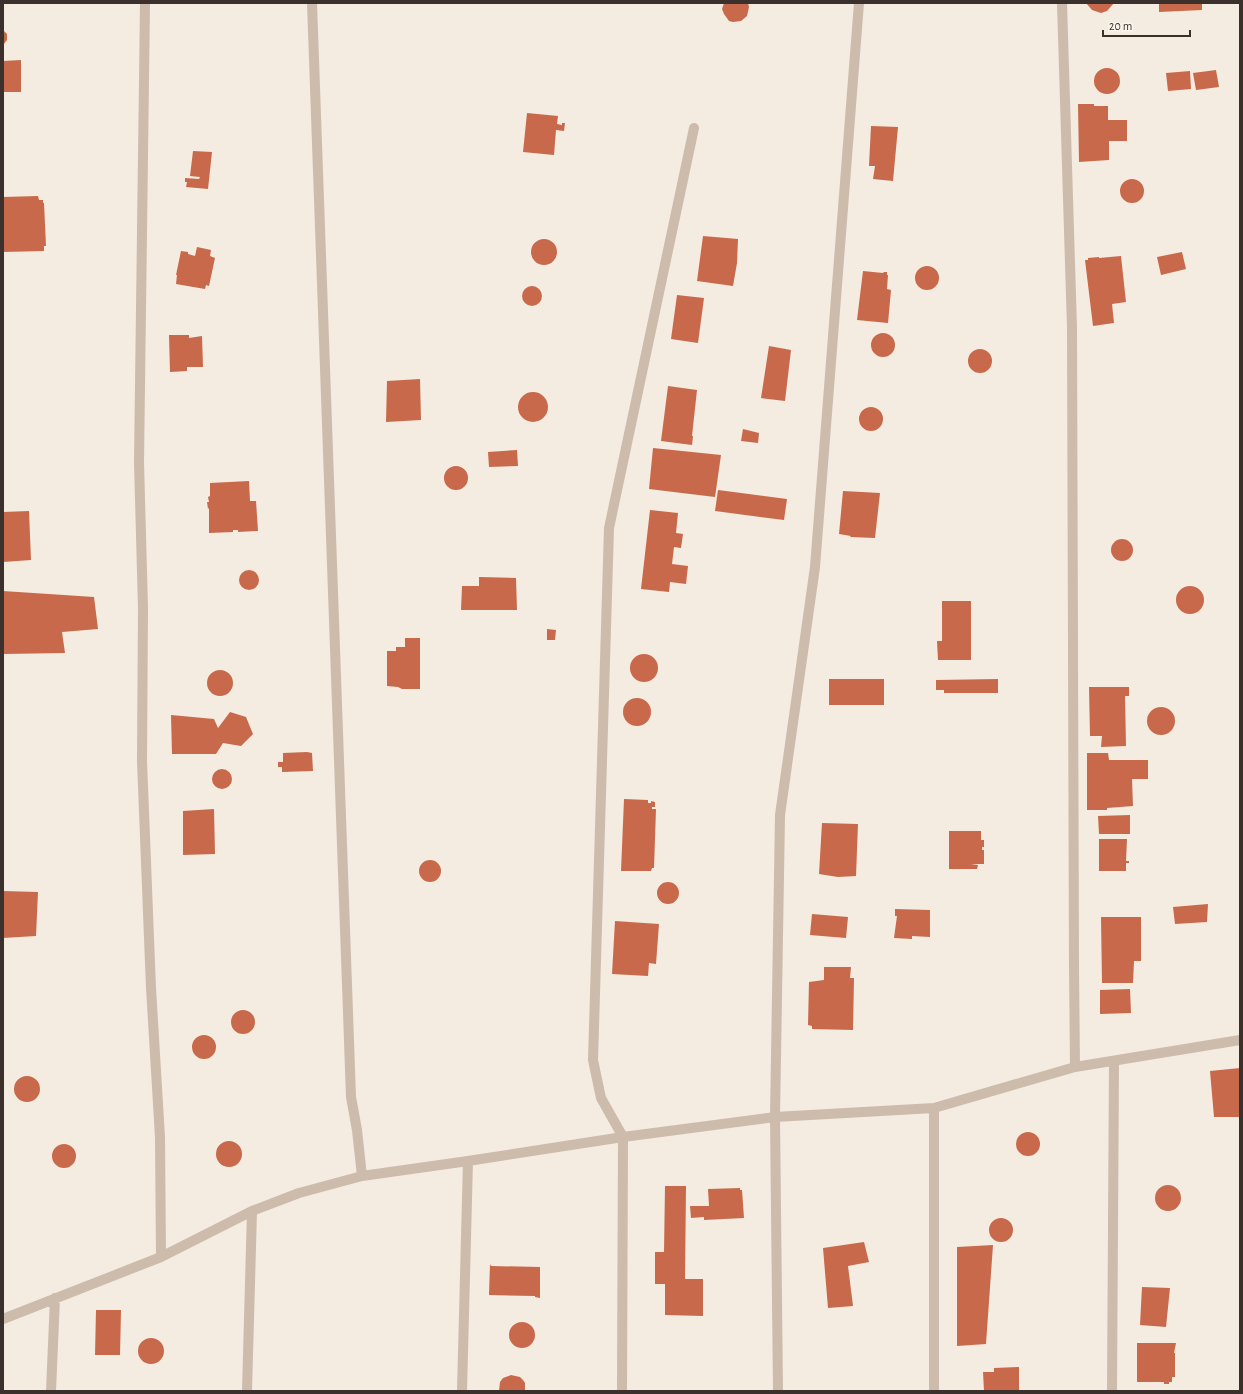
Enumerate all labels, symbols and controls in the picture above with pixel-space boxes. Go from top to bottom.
scale bar [1103,12,1190,38]
text: 20 m [1109,20,1132,32]

